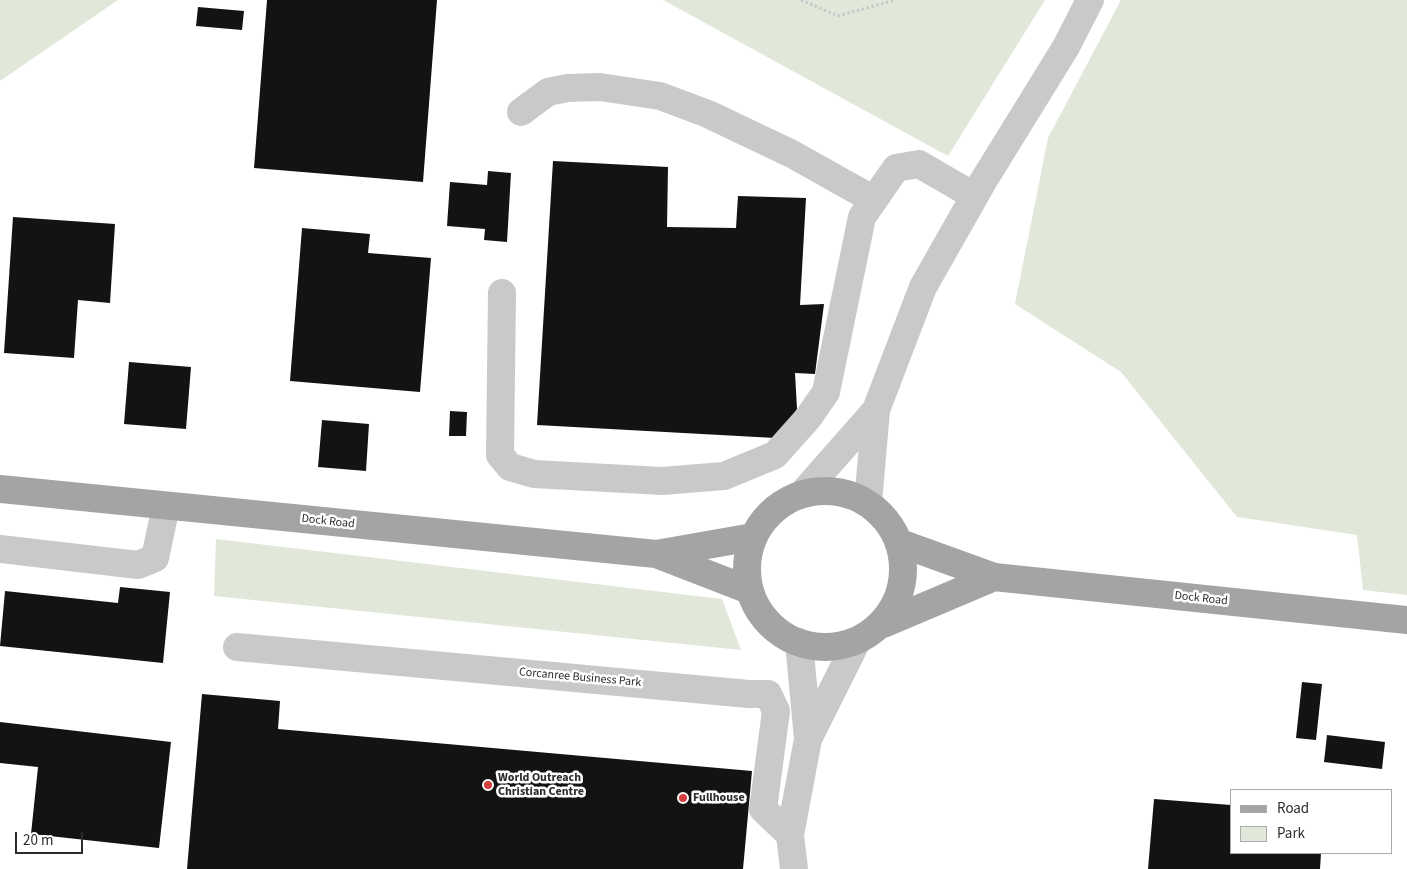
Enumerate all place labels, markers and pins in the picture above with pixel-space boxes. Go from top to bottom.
place label: World Outreach Christian Centre [498,771,584,799]
marker: World Outreach Christian Centre [482,779,494,791]
place label: Fullhouse [693,791,745,805]
marker: Fullhouse [677,792,689,804]

